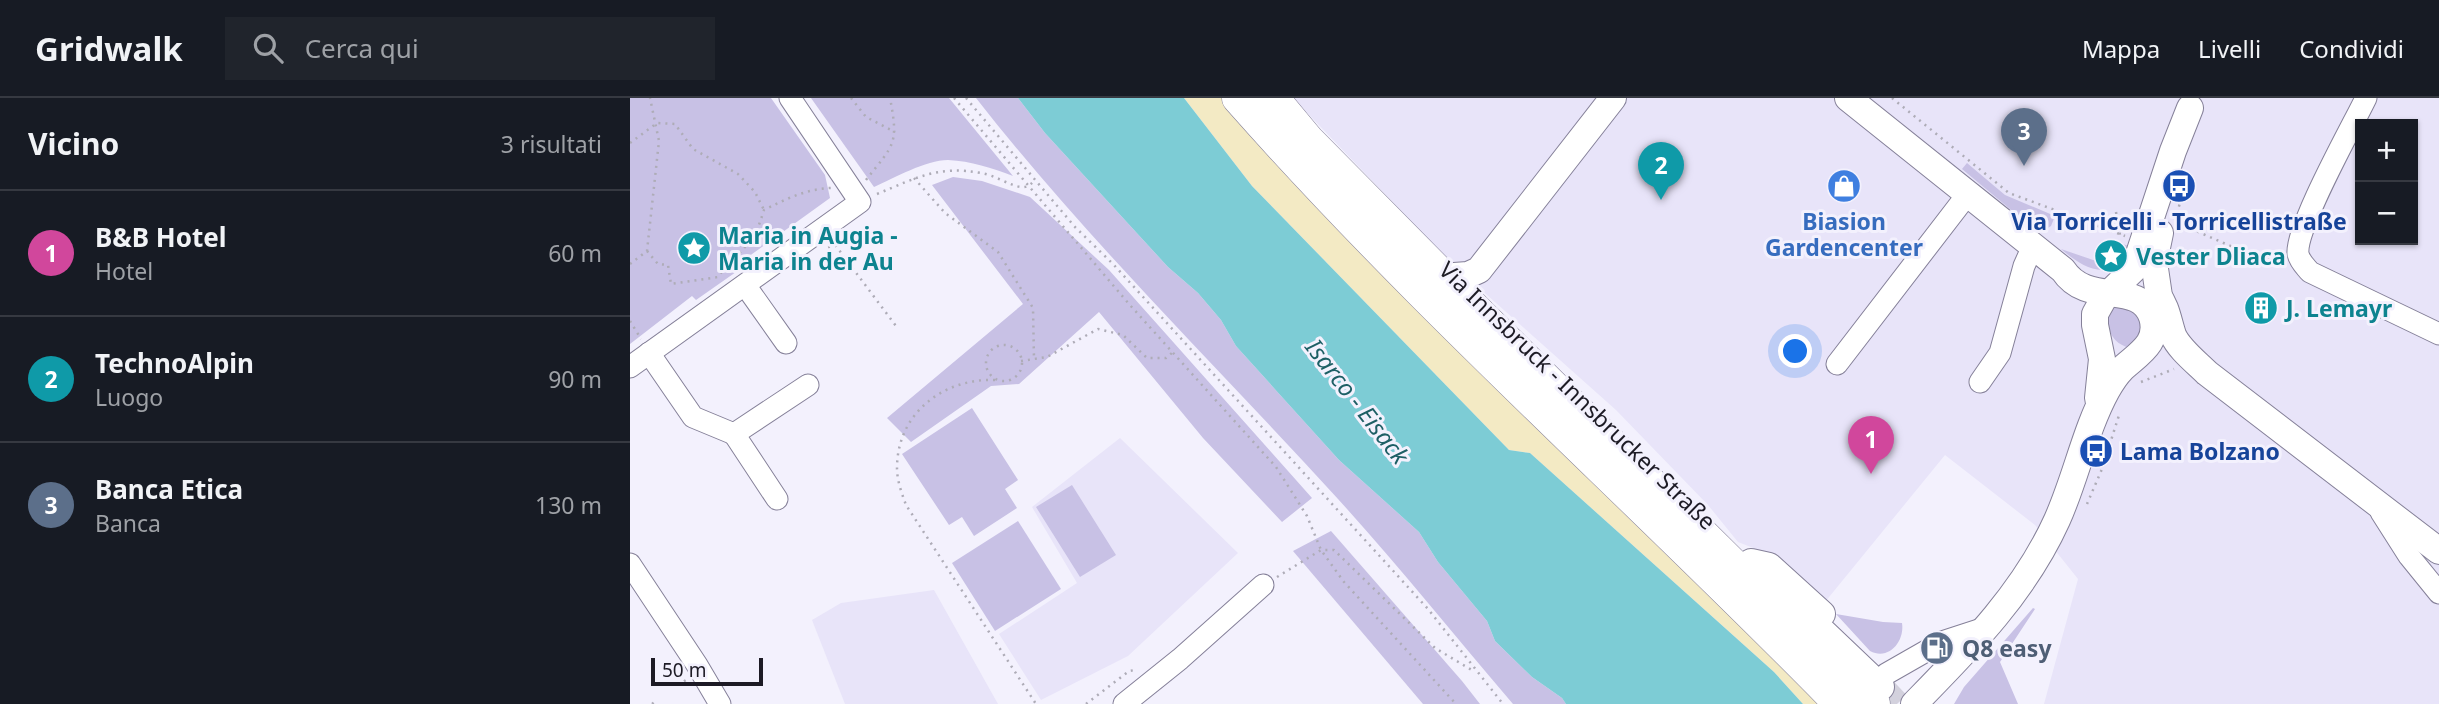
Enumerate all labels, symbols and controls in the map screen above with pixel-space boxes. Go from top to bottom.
search box [225,17,715,80]
text: Gridwalk [35,26,183,71]
icon: search [249,29,287,67]
text: Cerca qui [305,30,419,66]
text: Mappa [2082,32,2160,65]
text: Livelli [2198,32,2261,65]
text: Condividi [2299,32,2404,65]
pin: 3 [2001,108,2047,166]
map controls [2355,119,2418,245]
button: + [2355,119,2418,182]
text: Vicino [28,123,119,164]
text: 3 risultati [501,128,602,160]
pin: 2 [1638,142,1684,200]
shop icon: Biasion Gardencenter [1825,167,1863,205]
bus stop icon: Via Torricelli - Torricellistraße [2160,167,2198,205]
button: − [2355,182,2418,245]
place label: Biasion Gardencenter [1765,205,1923,263]
place label: Via Torricelli - Torricellistraße [2011,205,2347,237]
text: B&B Hotel [95,219,227,255]
place label: Maria in Augia - Maria in der Au [718,219,898,277]
place icon: Maria in Augia - Maria in der Au [675,229,713,267]
text: 1 [44,237,58,269]
text: 60 m [548,237,602,269]
place icon: Vester Dliaca [2092,237,2130,275]
place label: Vester Dliaca [2136,240,2286,272]
street label: Via Innsbruck - Innsbrucker Straße [1432,254,1724,536]
text: Hotel [95,255,153,287]
building icon: J. Lemayr [2242,289,2280,327]
place label: J. Lemayr [2284,292,2392,324]
water label: Isarco - Eisack [1298,331,1418,471]
your location [1778,334,1812,368]
text: TechnoAlpin [95,345,254,381]
text: 2 [44,363,58,395]
text: 90 m [548,363,602,395]
text: Luogo [95,381,163,413]
pin: 1 [1848,416,1894,474]
bus stop icon: Lama Bolzano [2077,432,2115,470]
place label: Lama Bolzano [2120,435,2280,467]
text: Banca Etica [95,471,243,507]
text: 3 [44,489,58,521]
text: 130 m [535,489,602,521]
text: Banca [95,507,161,539]
fuel station icon: Q8 easy [1918,629,1956,667]
place label: Q8 easy [1962,632,2052,664]
scale bar [651,655,763,687]
text: 50 m [662,657,706,683]

